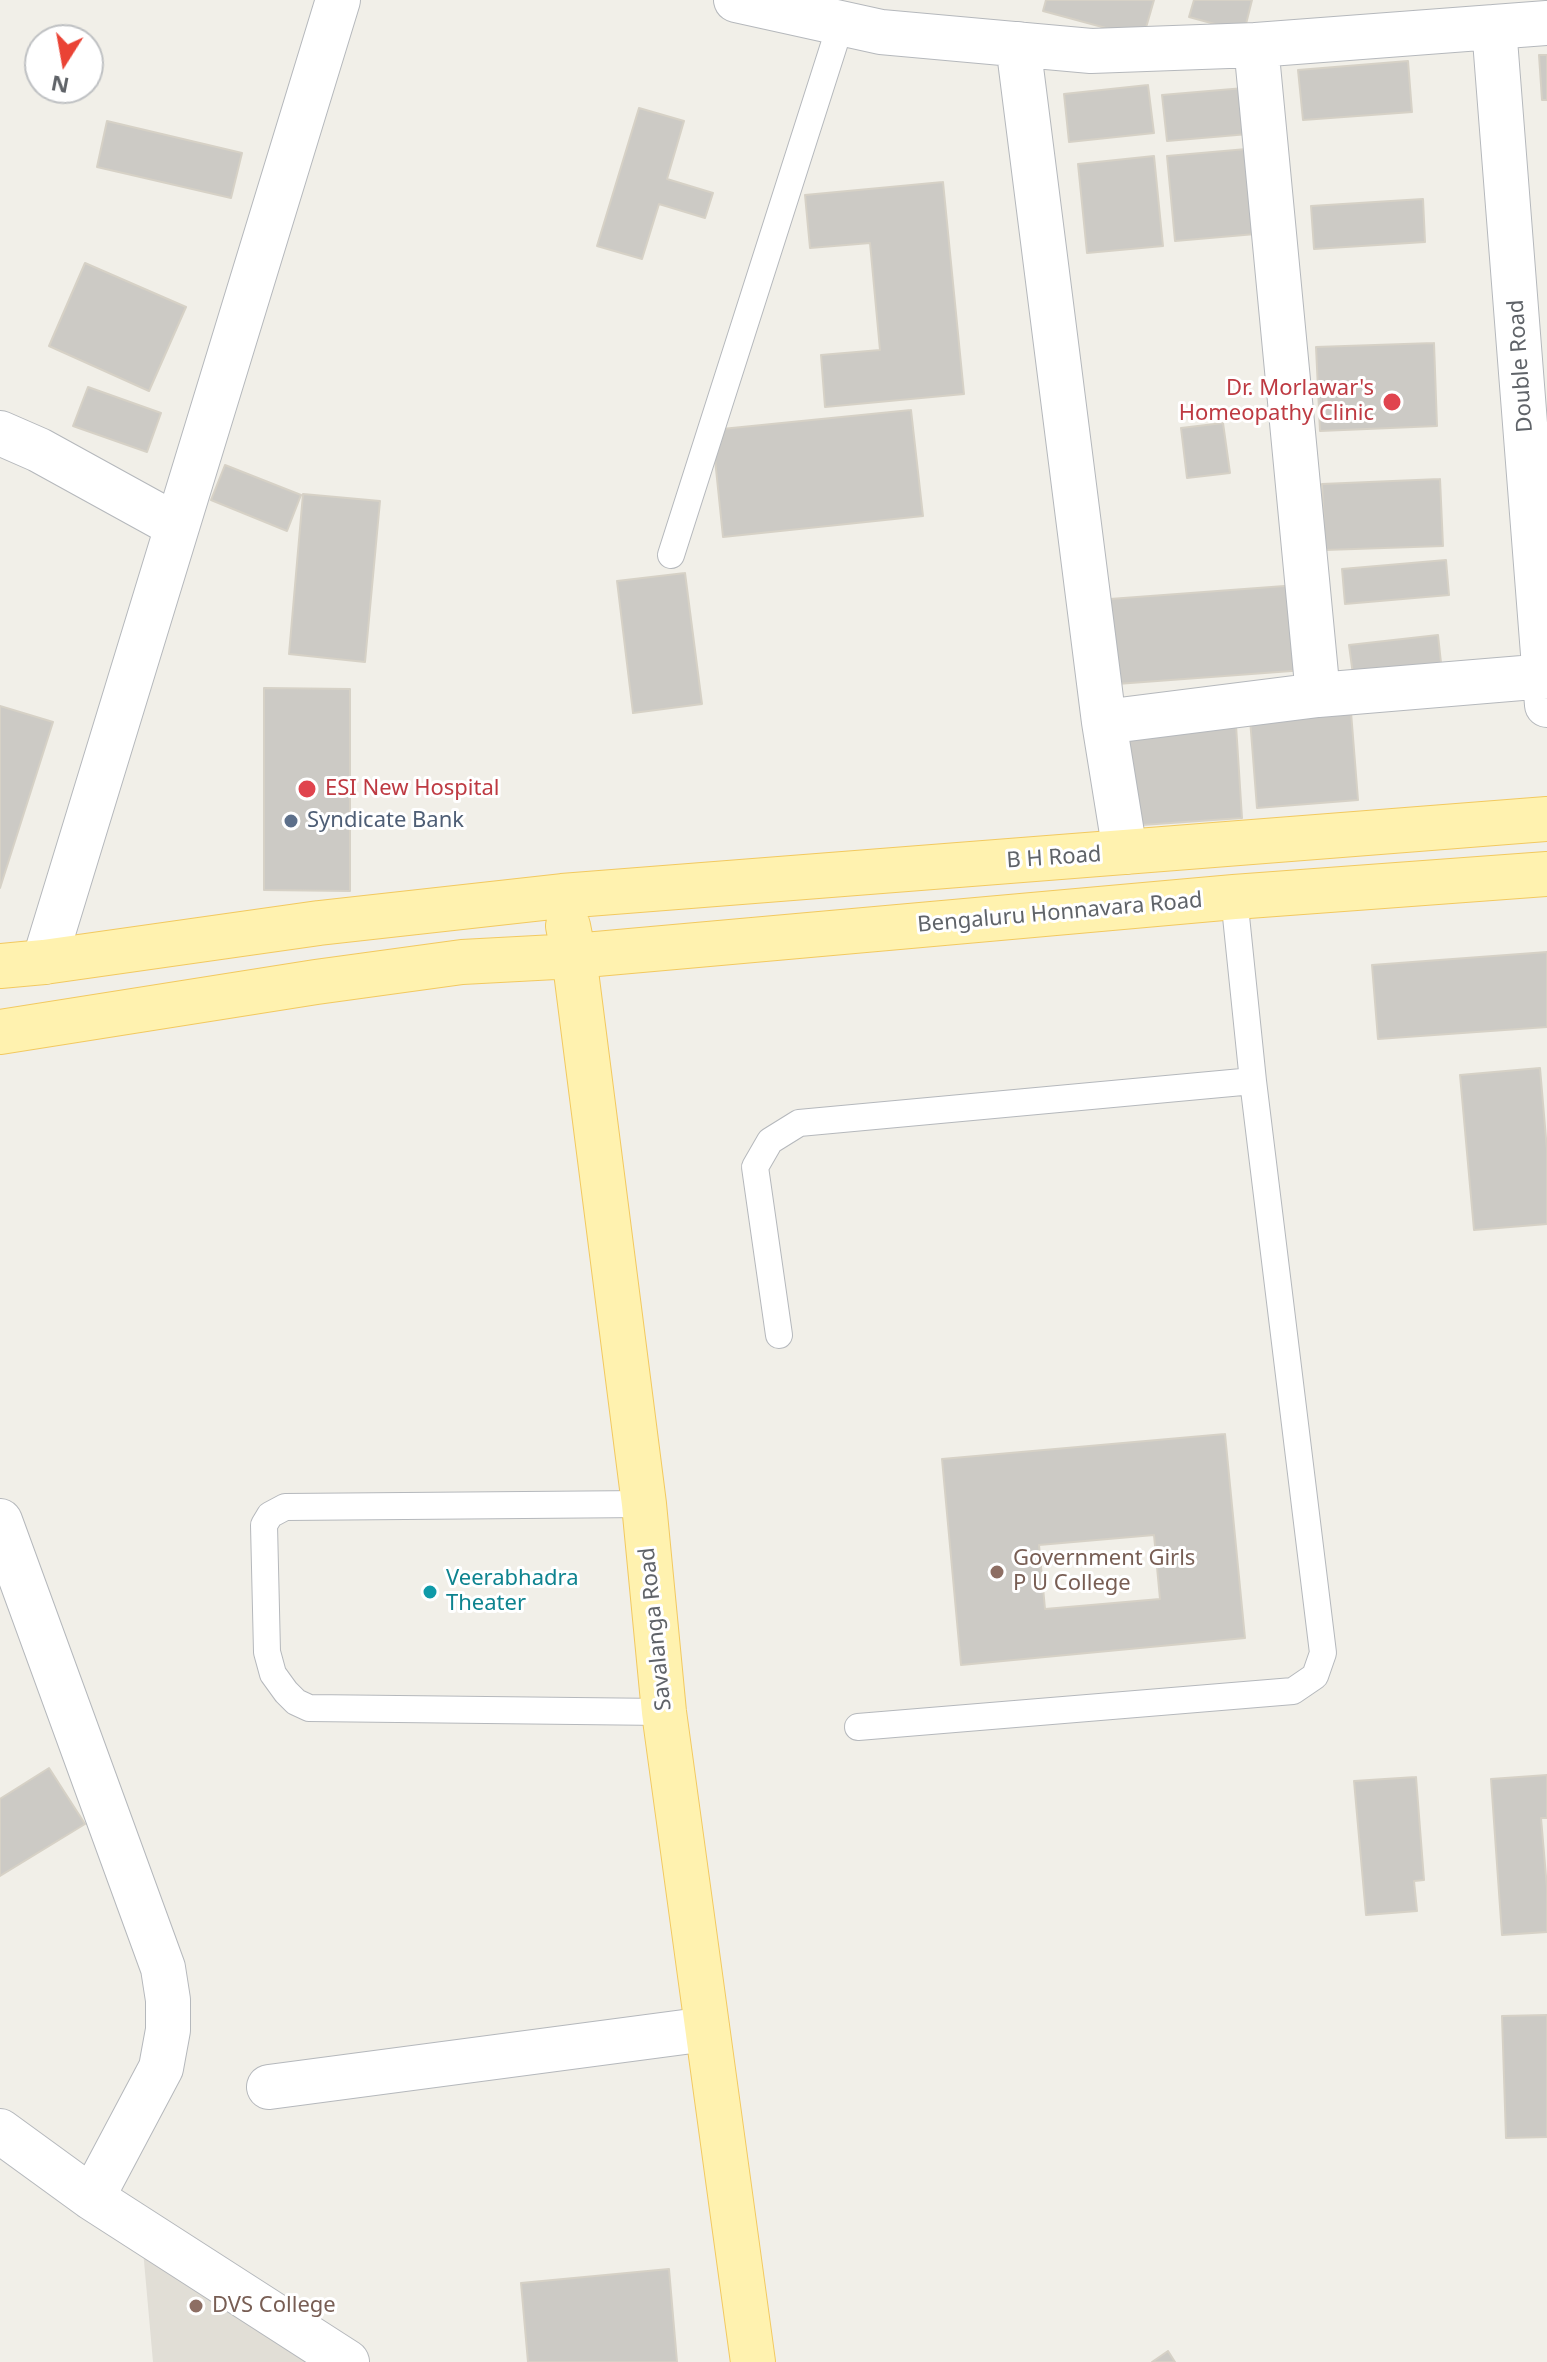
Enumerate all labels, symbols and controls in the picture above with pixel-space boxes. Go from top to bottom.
north arrow [24,24,104,104]
text: N [48,69,71,102]
street label: Double Road [1503,299,1539,433]
place label: Dr. Morlawar's Homeopathy Clinic [1179,376,1374,428]
marker: Dr. Morlawar's Homeopathy Clinic [1381,391,1403,413]
place label: ESI New Hospital [325,776,500,802]
marker: ESI New Hospital [296,778,318,800]
place label: Syndicate Bank [307,808,464,834]
marker: Syndicate Bank [282,812,300,830]
street label: B H Road [1006,842,1102,874]
street label: Bengaluru Honnavara Road [916,887,1204,939]
street label: Savalanga Road [634,1546,678,1712]
place label: Government Girls P U College [1013,1546,1195,1598]
marker: Government Girls P U College [988,1563,1006,1581]
place label: Veerabhadra Theater [446,1566,579,1618]
marker: Veerabhadra Theater [421,1583,439,1601]
place label: DVS College [212,2293,336,2319]
marker: DVS College [187,2297,205,2315]

